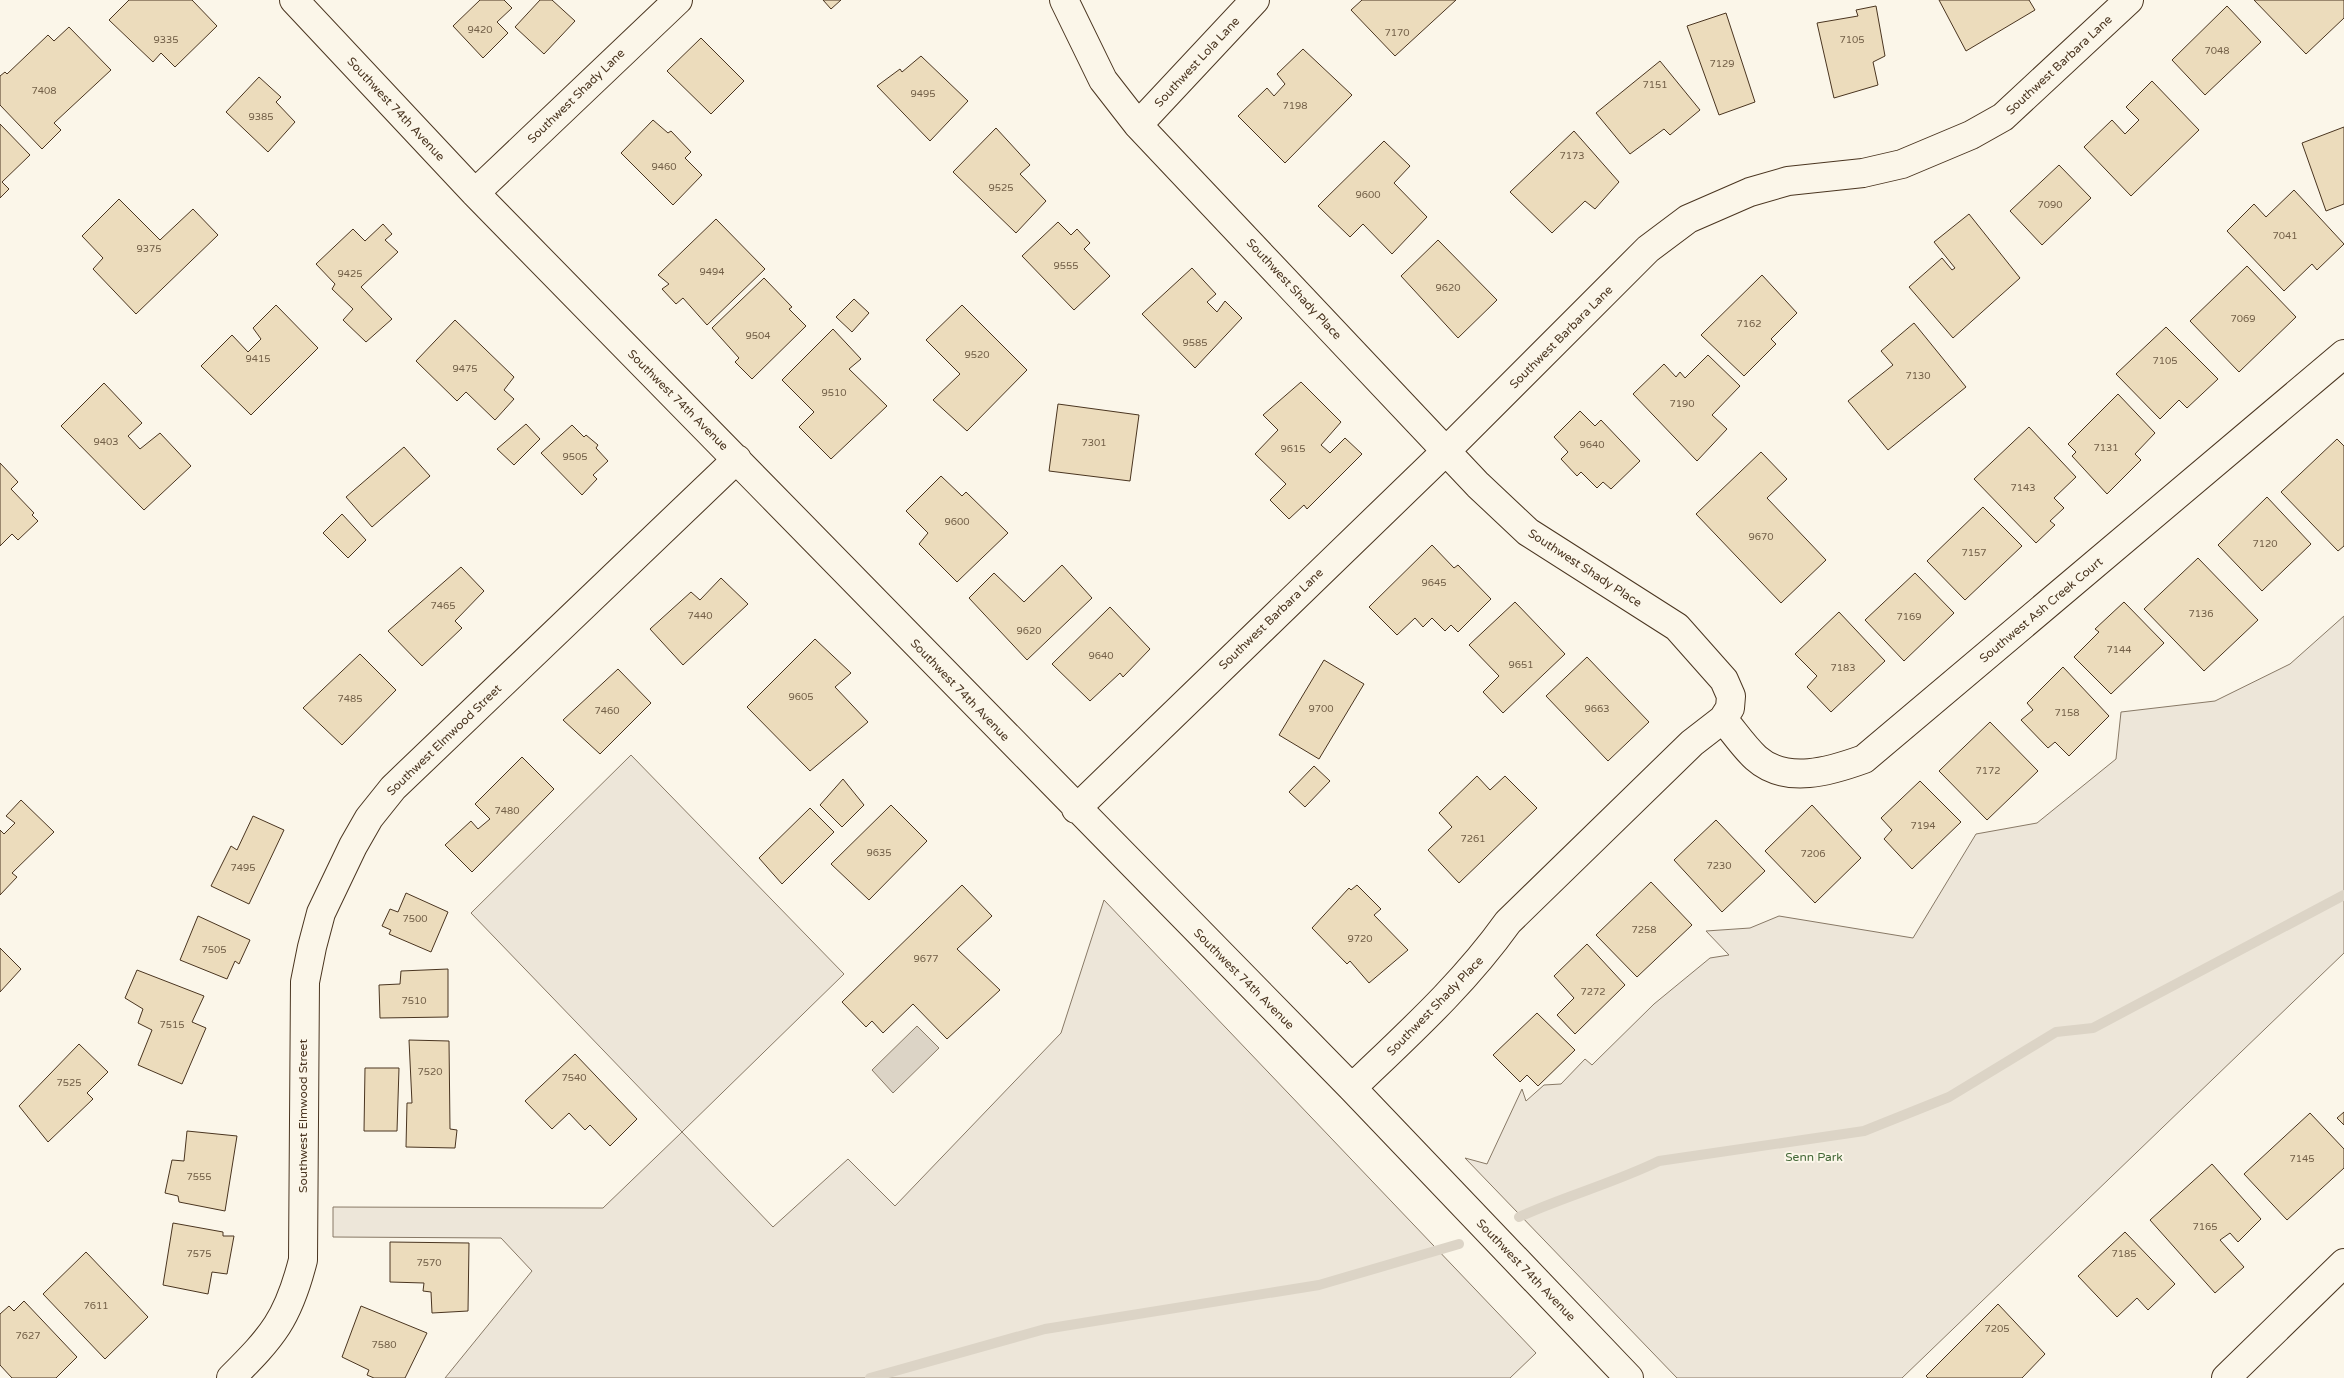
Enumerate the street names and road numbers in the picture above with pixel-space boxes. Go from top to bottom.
street label: Southwest Barbara Lane [2003,12,2115,118]
street label: Southwest Lola Lane [1152,14,1243,110]
street label: Southwest Shady Lane [525,46,628,146]
street label: Southwest 74th Avenue [344,54,448,164]
street label: Southwest Shady Place [1244,236,1345,342]
street label: Southwest Barbara Lane [1507,283,1615,391]
street label: Southwest 74th Avenue [625,347,731,453]
street label: Southwest Shady Place [1526,526,1645,610]
street label: Southwest Ash Creek Court [1977,554,2106,666]
street label: Southwest Barbara Lane [1216,565,1326,673]
street label: Southwest 74th Avenue [908,636,1013,744]
street label: Southwest Elmwood Street [384,681,505,799]
street label: Southwest 74th Avenue [1191,926,1297,1032]
street label: Southwest Shady Place [1384,953,1486,1059]
street label: Southwest Elmwood Street [296,1039,310,1193]
street label: Southwest 74th Avenue [1474,1216,1579,1324]

